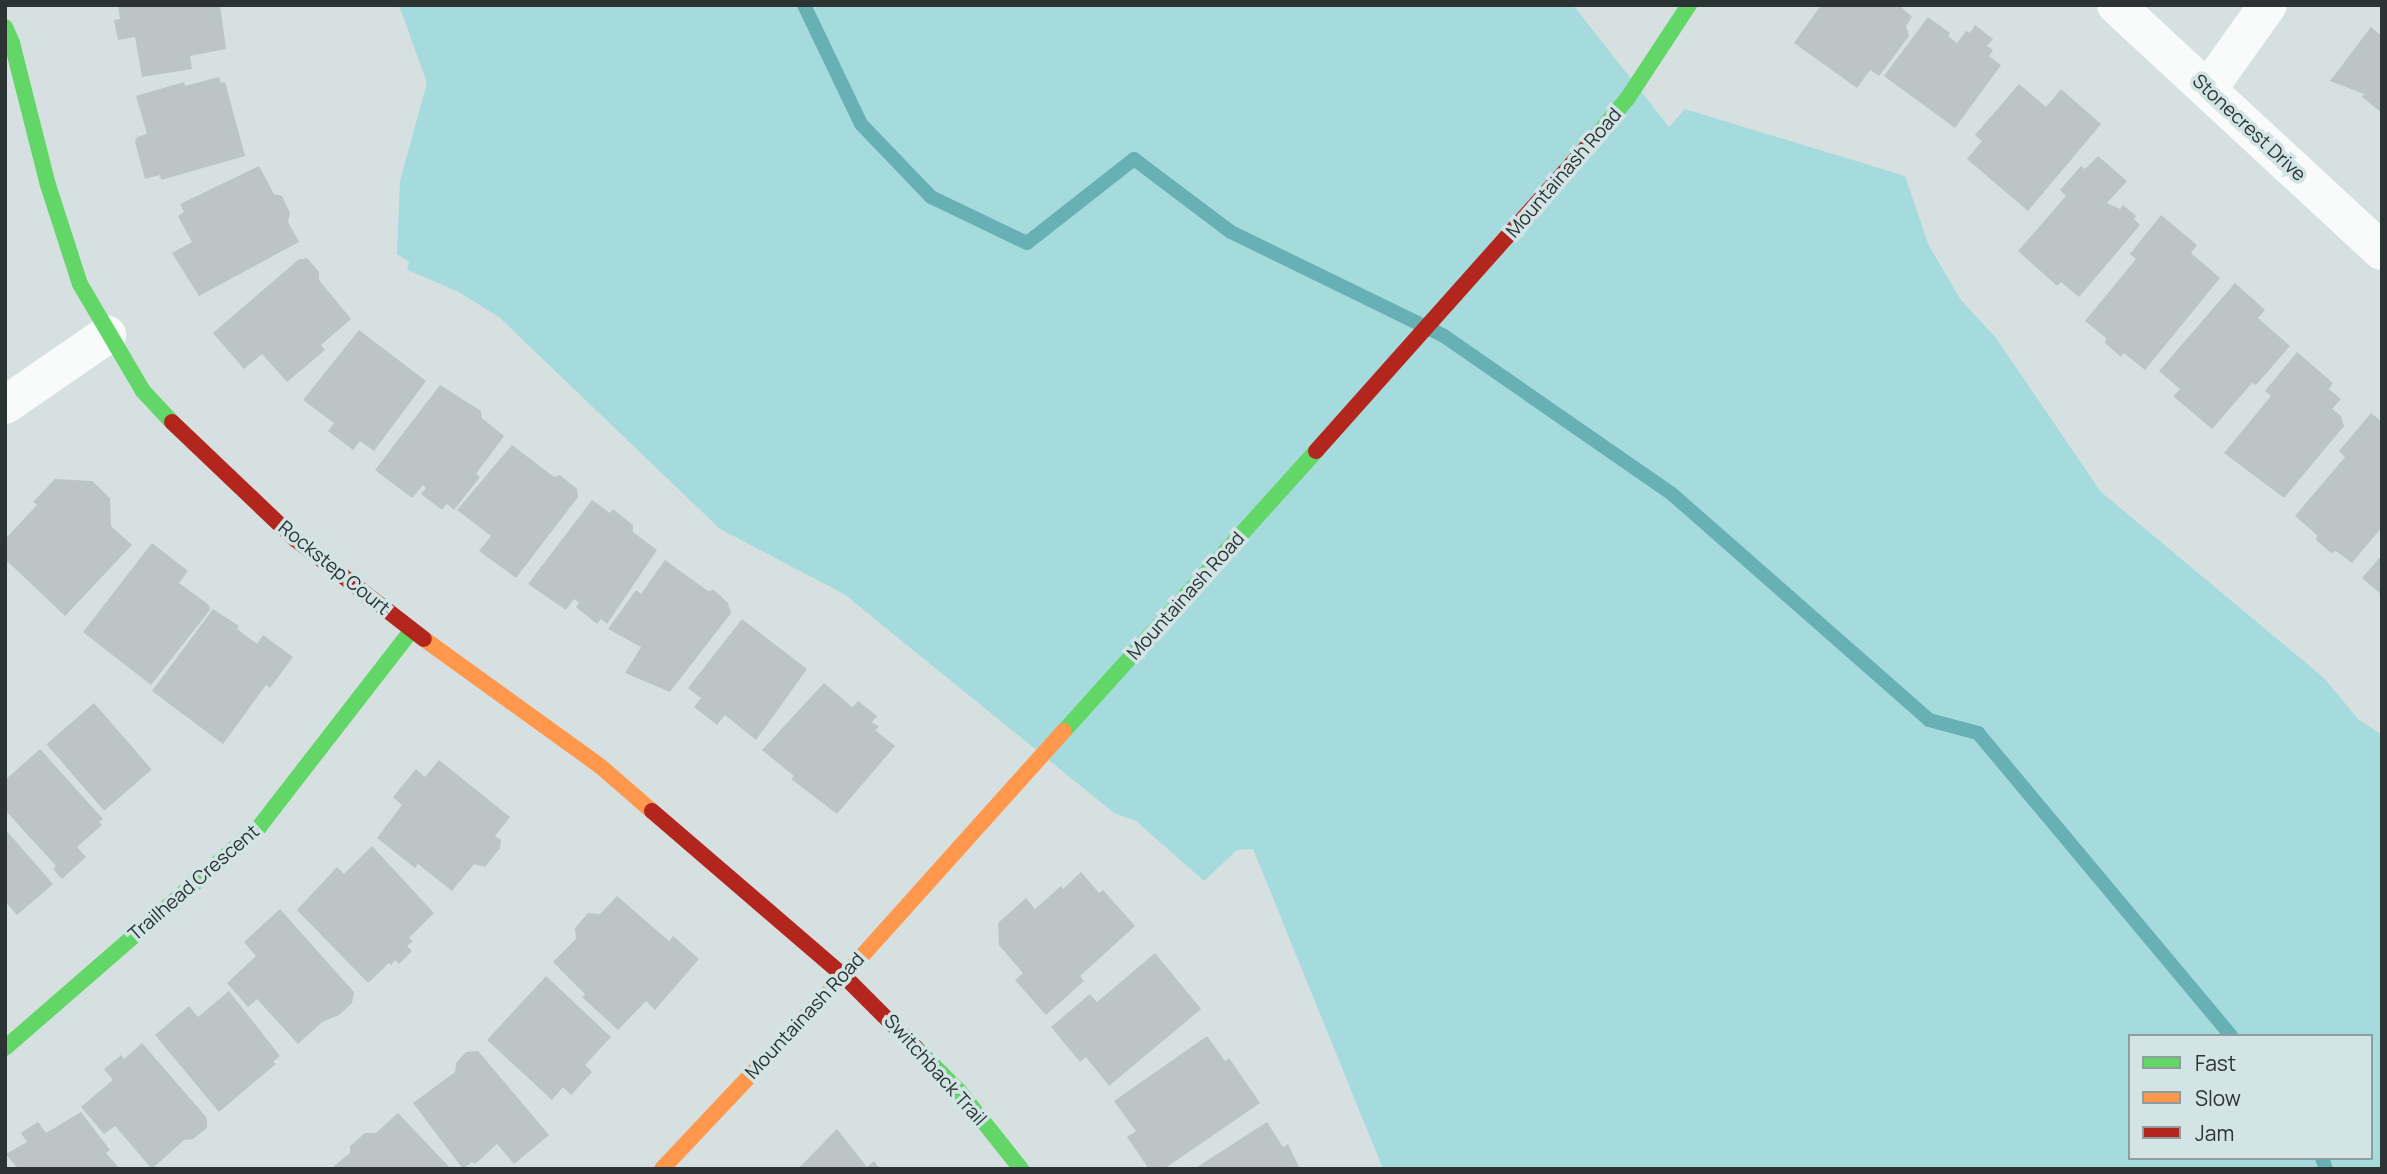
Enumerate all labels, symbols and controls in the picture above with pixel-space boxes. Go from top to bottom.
street label: Stonecrest Drive [2188,70,2310,186]
street label: Mountainash Road [1501,104,1627,242]
street label: Rockstep Court [274,516,394,620]
street label: Mountainash Road [1123,527,1249,665]
street label: Trailhead Crescent [124,820,264,946]
street label: Mountainash Road [741,948,869,1084]
street label: Switchback Trail [879,1010,991,1130]
legend [2128,1034,2373,1160]
text: Fast [2195,1049,2236,1077]
text: Slow [2195,1084,2241,1112]
text: Jam [2195,1119,2234,1147]

